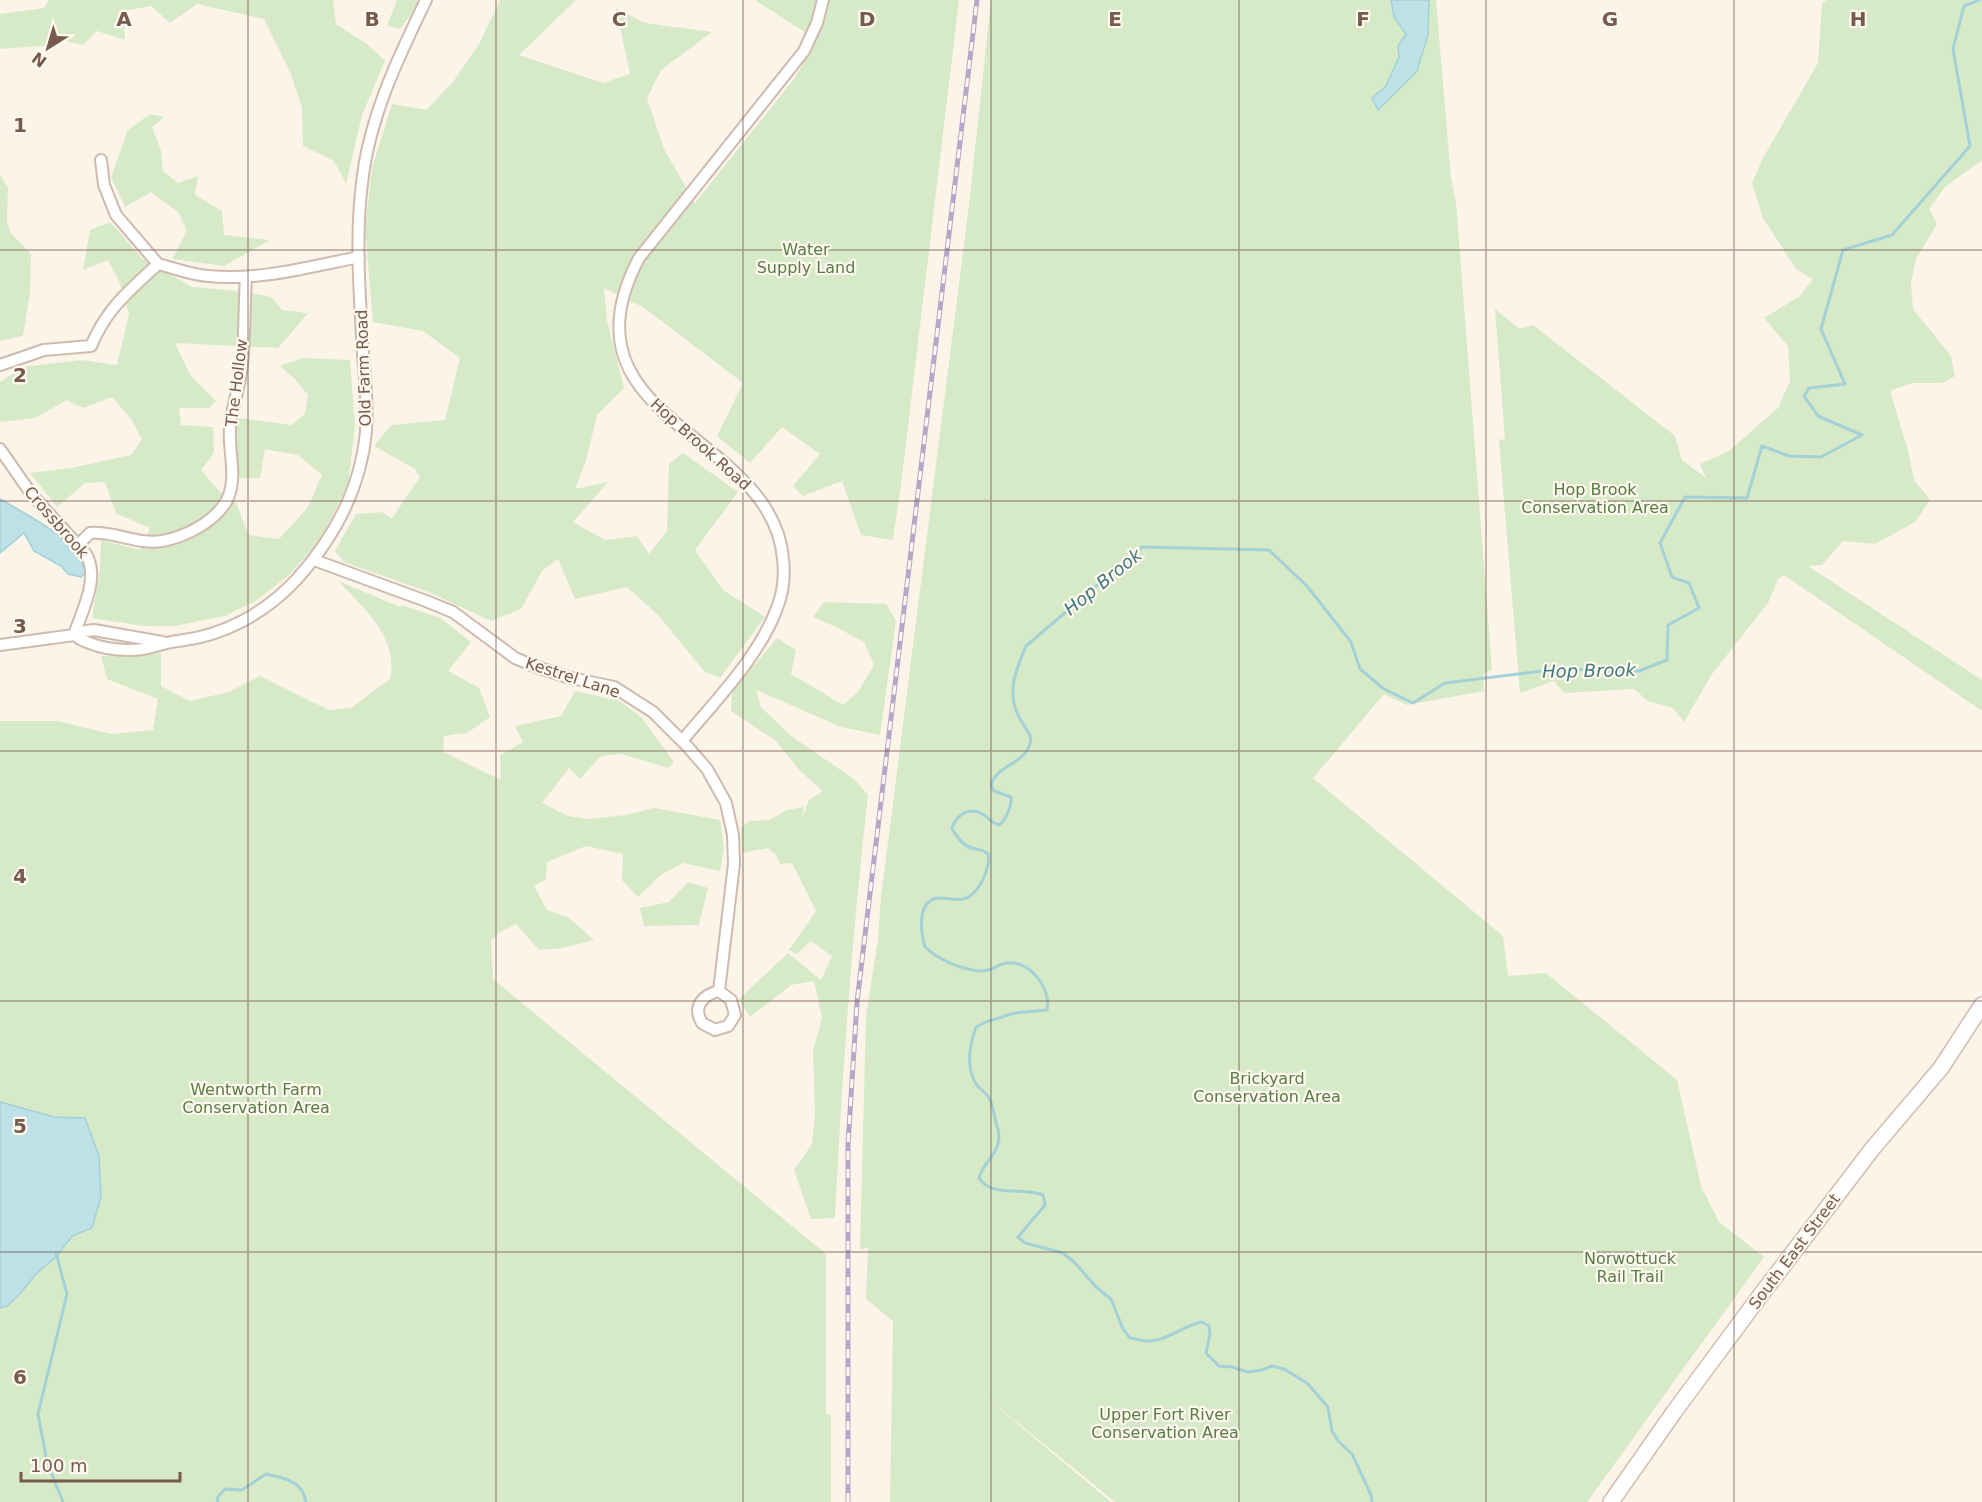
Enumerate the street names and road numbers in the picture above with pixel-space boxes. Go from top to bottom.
street label: Old Farm Road [352,309,375,427]
street label: The Hollow [222,338,251,429]
street label: Hop Brook Road [647,394,755,494]
street label: Crossbrook [20,482,93,563]
street label: Kestrel Lane [523,653,623,702]
street label: South East Street [1745,1190,1844,1313]

